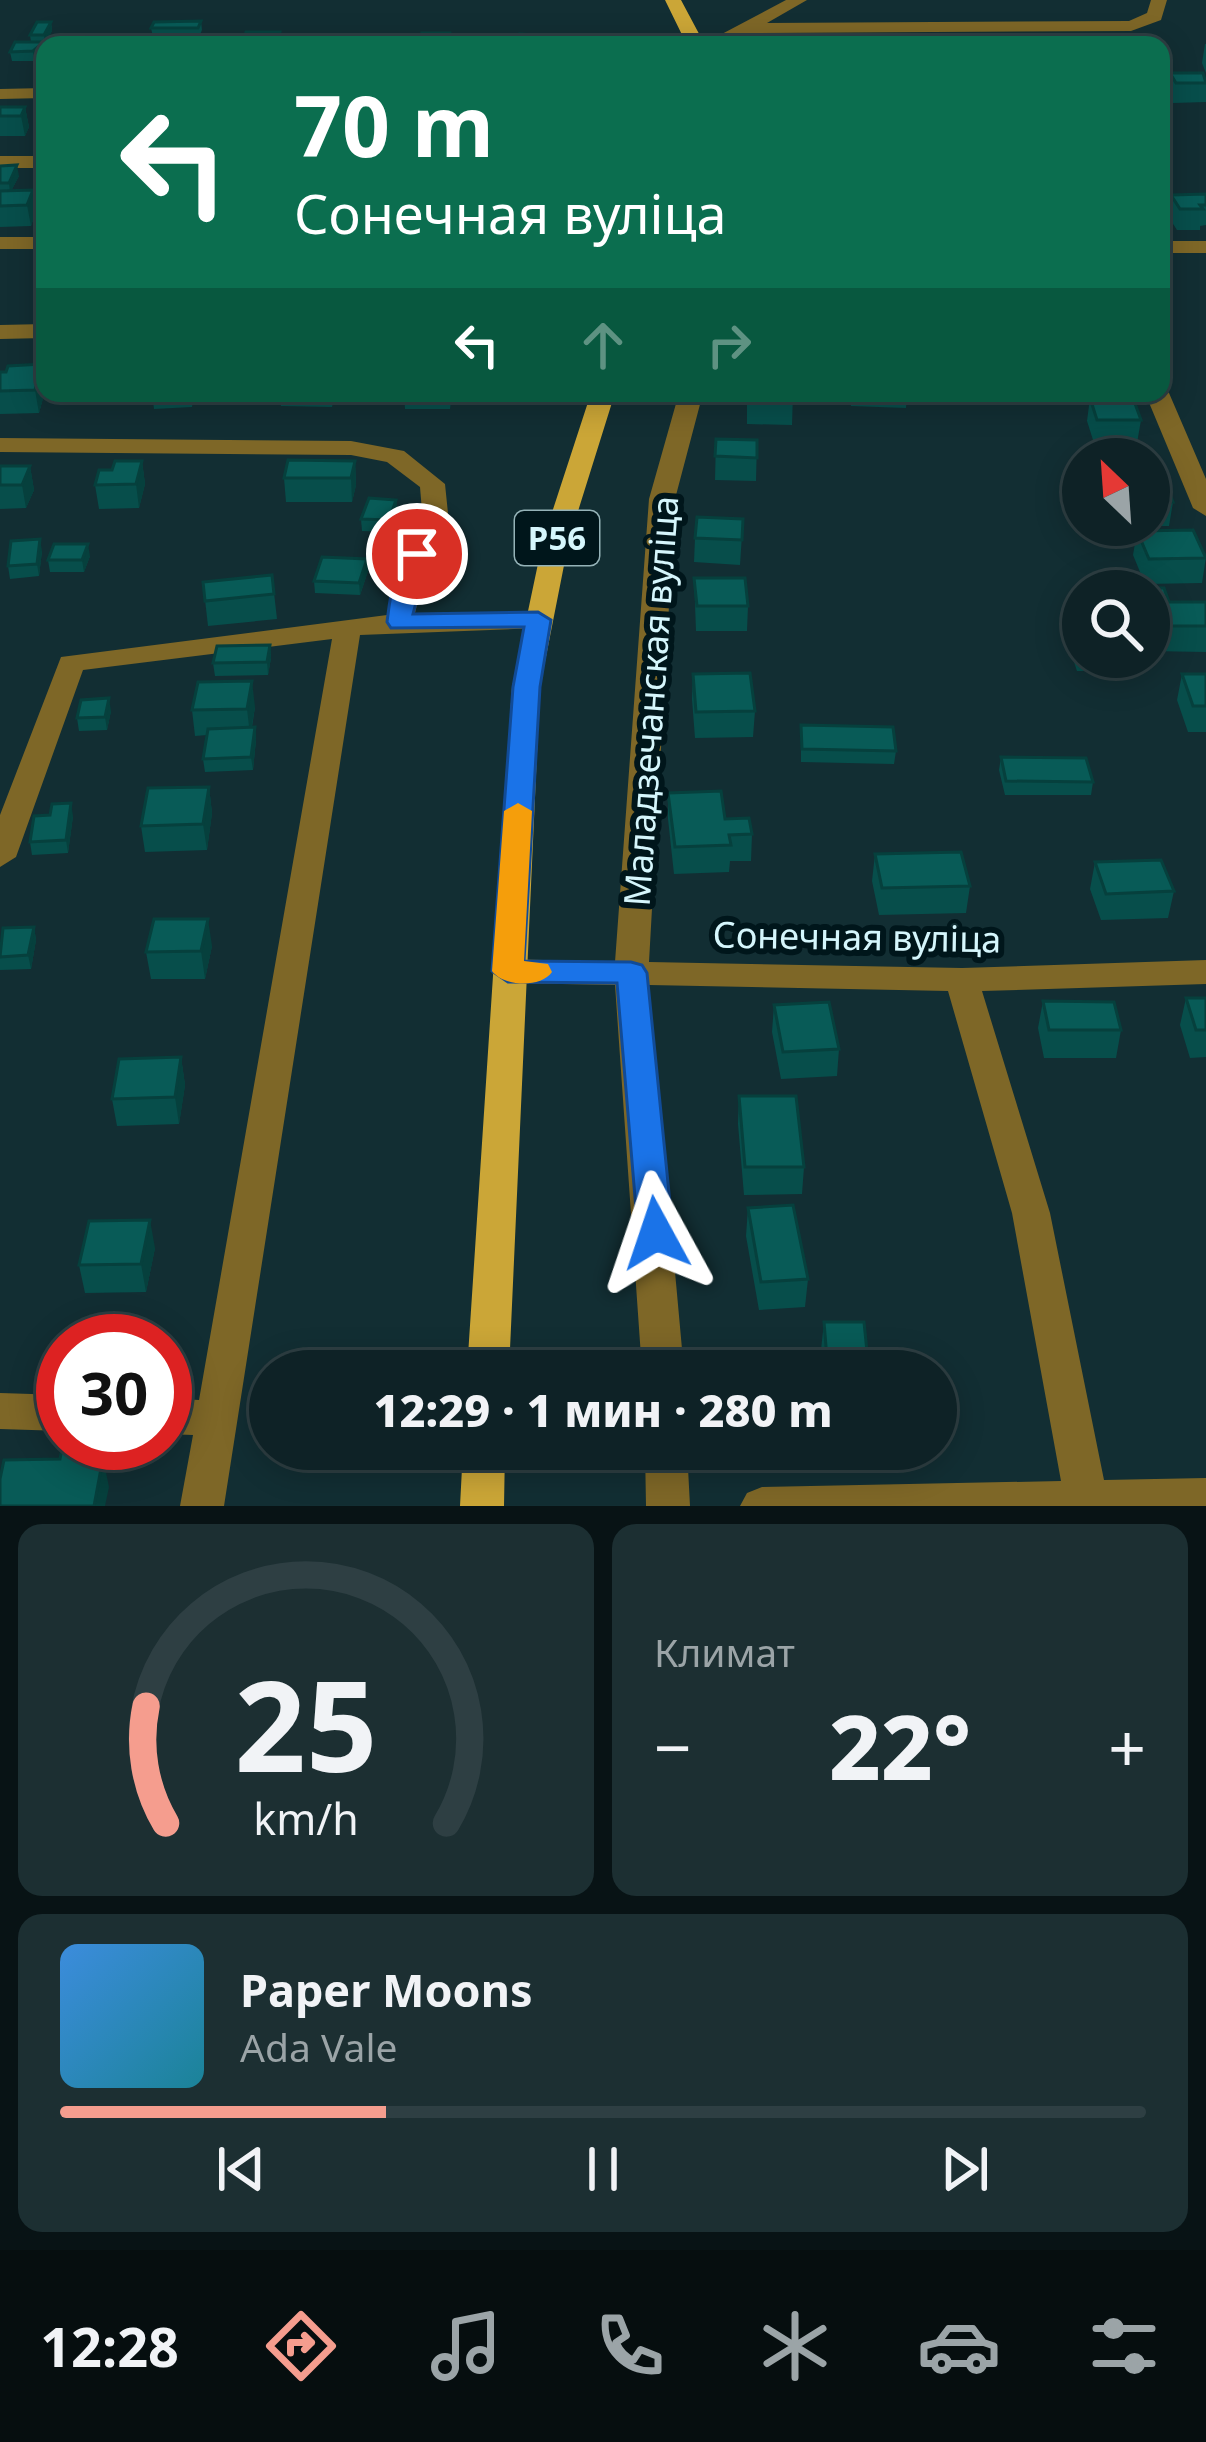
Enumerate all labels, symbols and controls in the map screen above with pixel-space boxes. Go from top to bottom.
text: 70 m [294,67,494,182]
icon: left [96,84,252,240]
text: Сонечная вуліца [294,176,727,250]
icon: left [444,312,510,378]
icon: ahead [570,312,636,378]
icon: right [696,312,762,378]
north arrow [1062,438,1170,546]
map controls [1062,438,1170,678]
street label: Маладзечанская вуліца [612,494,689,908]
pin [366,503,468,605]
road number: Р56 [515,511,599,565]
icon: arrive [384,521,450,587]
button: search [1062,570,1170,678]
street label: Сонечная вуліца [712,909,1002,964]
position arrow [593,1170,719,1296]
speed limit sign: 30 [36,1314,192,1470]
text: 12:29 · 1 мин · 280 m [373,1379,833,1440]
text: Климат [654,1625,795,1678]
text: 25 [235,1639,377,1809]
text: 22° [829,1684,971,1806]
text: − [654,1701,692,1791]
text: + [1108,1701,1146,1791]
text: km/h [253,1789,359,1848]
text: Paper Moons [240,1959,533,2020]
text: Ada Vale [240,2020,397,2073]
icon: previous [208,2136,274,2202]
icon: pause [570,2136,636,2202]
icon: next [932,2136,998,2202]
icon: directions [259,2304,343,2388]
icon: music [424,2304,508,2388]
icon: phone [588,2304,672,2388]
icon: climate [753,2304,837,2388]
icon: car [917,2304,1001,2388]
icon: filters [1082,2304,1166,2388]
text: 12:28 [40,2309,179,2383]

